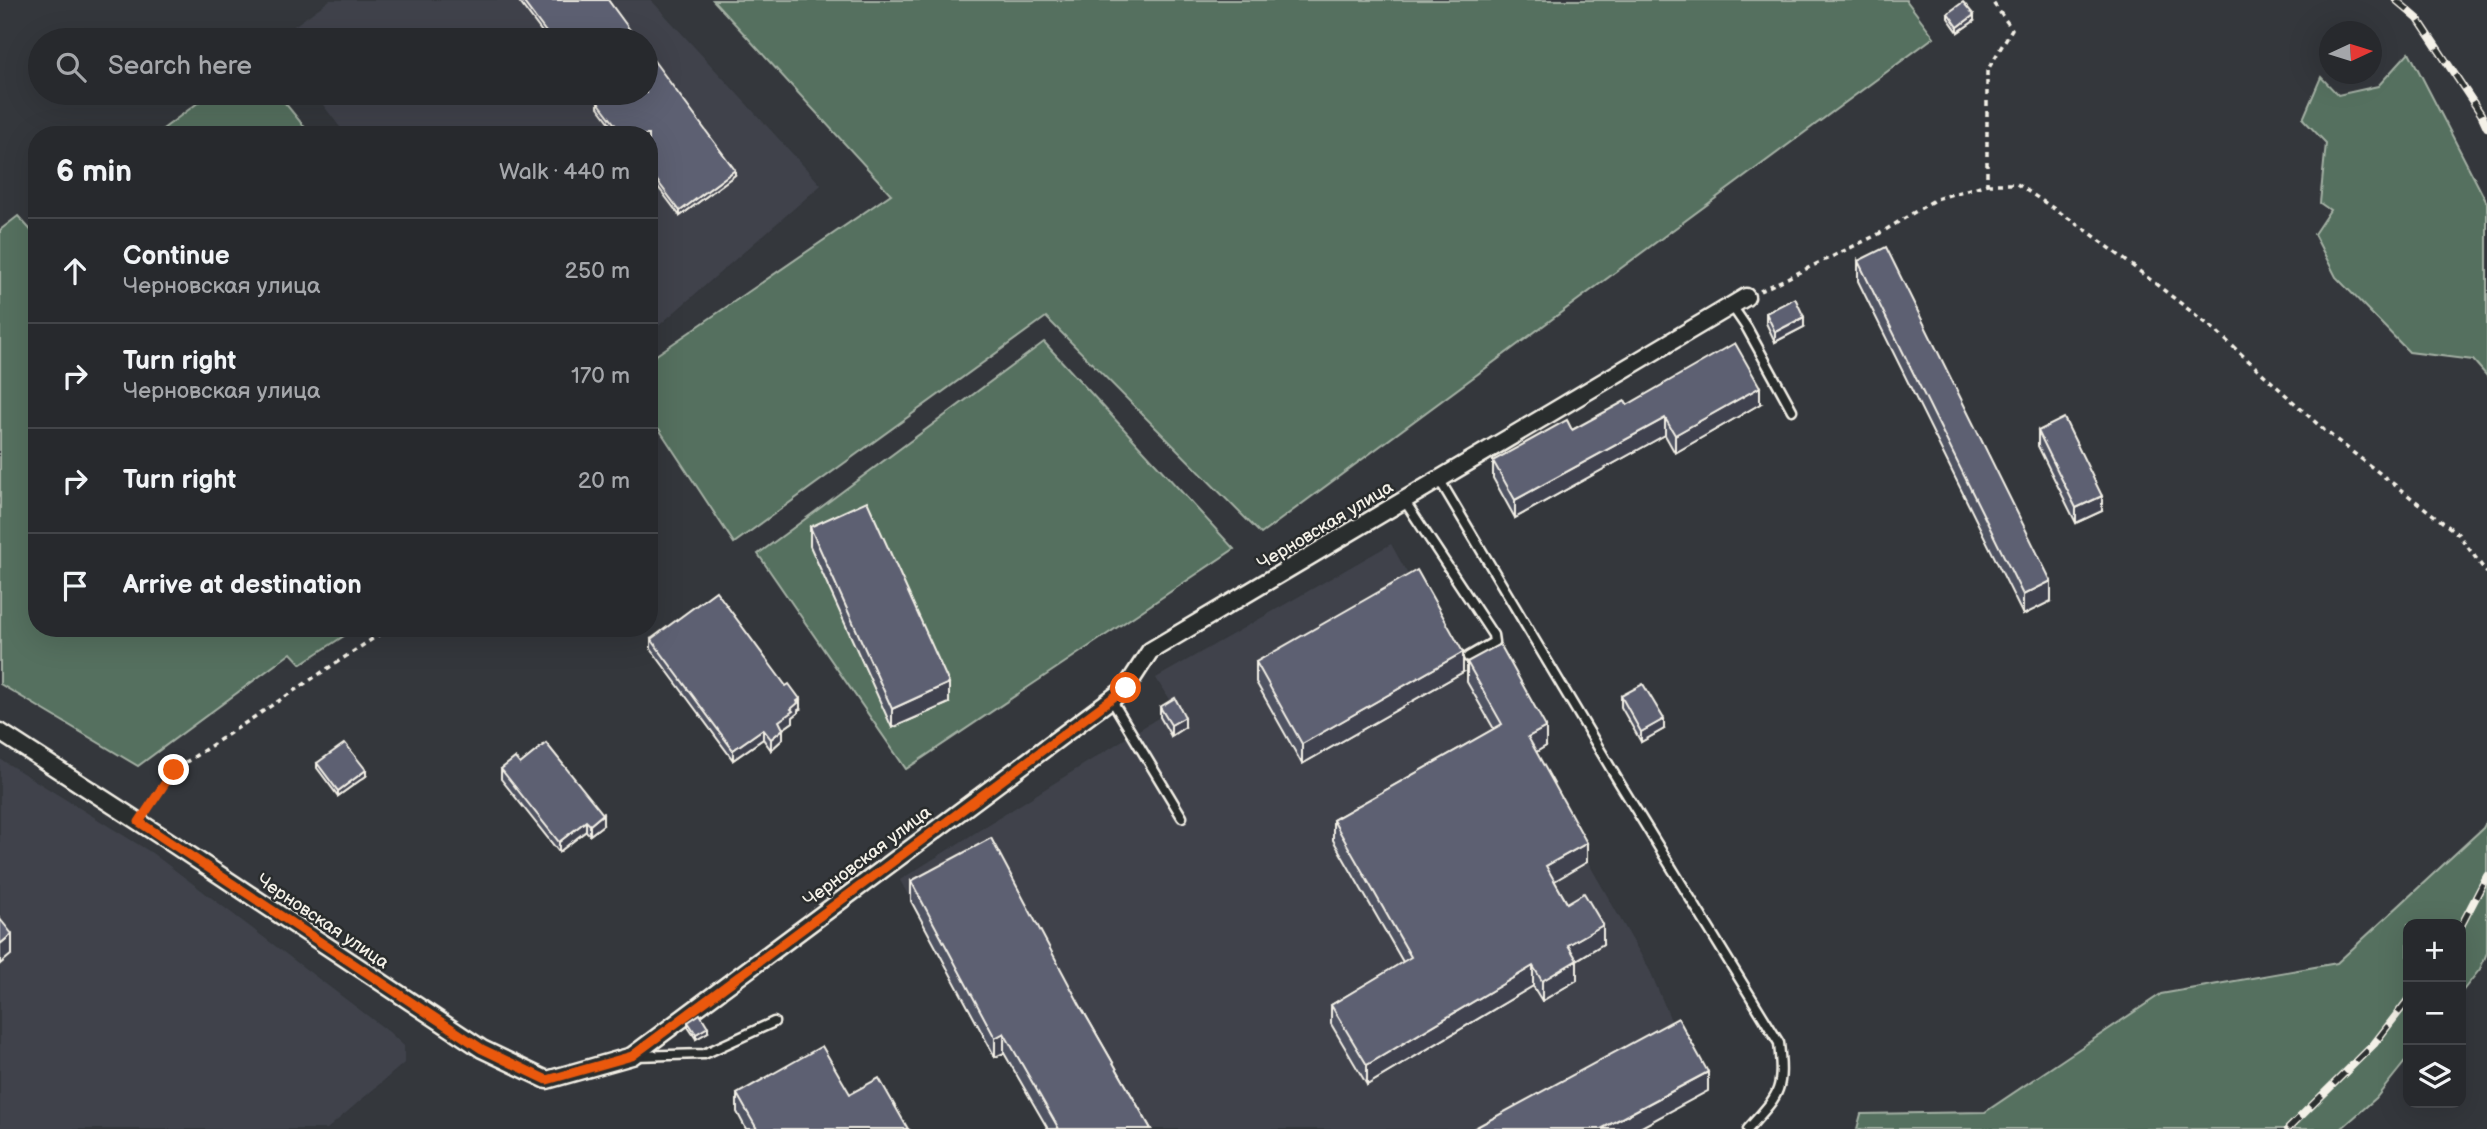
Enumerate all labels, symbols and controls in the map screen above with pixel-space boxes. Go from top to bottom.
north arrow [2319,21,2382,84]
search box [28,28,658,105]
icon: search [52,48,90,86]
text: Search here [108,51,252,82]
text: 6 min [56,154,132,190]
text: Walk · 440 m [499,158,630,186]
text: Continue [123,241,230,272]
icon: ahead [56,252,94,290]
text: 250 m [564,257,630,285]
text: Черновская улица [123,272,320,300]
text: Turn right [123,346,236,377]
icon: right [56,357,94,395]
text: 170 m [571,362,630,390]
text: Черновская улица [123,377,320,405]
icon: right [56,462,94,500]
text: Turn right [123,465,236,496]
text: 20 m [578,467,630,495]
street label: Черновская улица [1254,476,1397,574]
icon: arrive [56,567,94,605]
text: Arrive at destination [123,570,362,601]
route start [1110,672,1141,703]
route end [158,754,189,785]
street label: Черновская улица [799,801,936,911]
street label: Черновская улица [253,869,393,974]
map controls [2403,919,2466,1108]
button: + [2403,919,2466,982]
button: − [2403,982,2466,1045]
button: layers [2403,1045,2466,1108]

